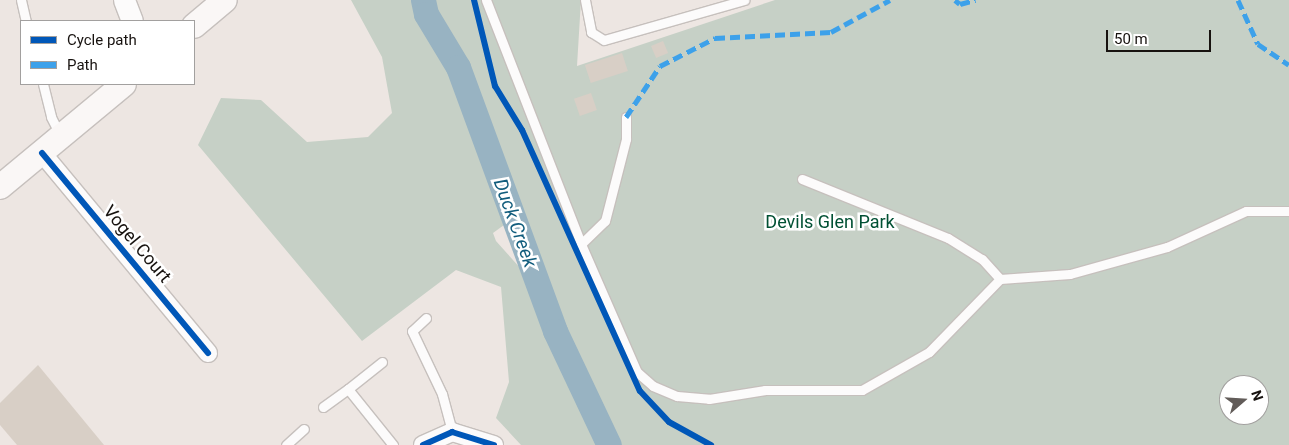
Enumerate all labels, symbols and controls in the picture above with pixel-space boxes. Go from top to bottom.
legend [20,20,195,85]
scale bar [1109,20,1214,52]
text: 50 m [1114,30,1148,48]
text: Cycle path [67,31,137,49]
text: Path [67,56,98,74]
water label: Duck Creek [488,175,542,271]
street label: Vogel Court [98,201,176,287]
park label: Devils Glen Park [765,211,895,233]
north arrow [1219,375,1269,425]
text: N [1248,388,1266,403]

